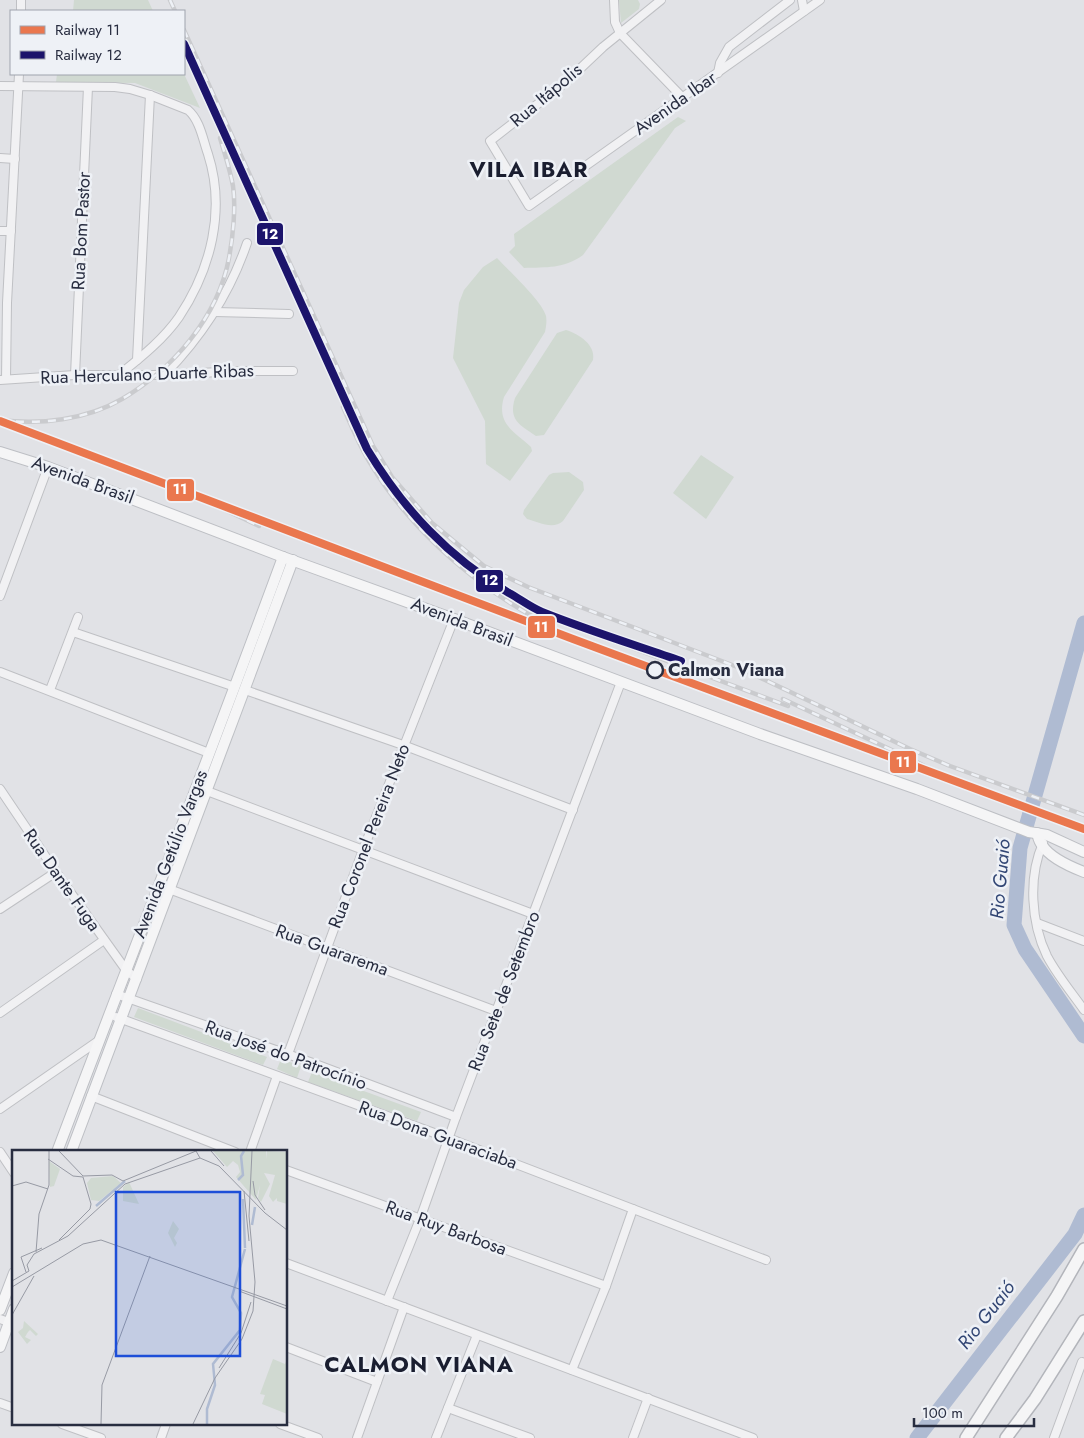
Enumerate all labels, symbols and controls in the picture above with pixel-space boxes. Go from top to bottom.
legend [10,10,185,75]
text: Railway 11 [55,19,120,41]
text: Railway 12 [55,44,122,66]
street label: Rua Itápolis [504,57,588,133]
street label: Avenida Ibar [628,64,722,141]
district label: VILA IBAR [469,153,588,185]
street label: Rua Bom Pastor [65,170,97,291]
line badge: 12 [256,222,284,246]
text: 12 [262,224,278,244]
street label: Rua Herculano Duarte Ribas [40,357,254,391]
street label: Avenida Brasil [28,449,138,511]
line badge: 11 [166,478,195,502]
text: 11 [173,479,187,499]
line badge: 12 [475,569,504,593]
text: 12 [482,570,498,590]
street label: Avenida Brasil [407,591,517,653]
line badge: 11 [527,615,556,639]
text: 11 [534,617,548,637]
place label: Calmon Viana [668,657,784,683]
marker: Calmon Viana [646,661,664,679]
street label: Rua Coronel Pereira Neto [322,740,416,932]
line badge: 11 [889,750,917,774]
text: 11 [896,752,910,772]
street label: Avenida Getúlio Vargas [126,766,214,942]
street label: Rua Dante Fuga [17,823,107,937]
water label: Rio Guaió [983,838,1017,920]
street label: Rua Sete de Setembro [462,907,547,1075]
street label: Rua Guararema [272,918,392,982]
street label: Rua José do Patrocínio [201,1014,371,1096]
street label: Rua Dona Guaraciaba [355,1094,521,1176]
inset map [12,1150,288,1426]
street label: Rua Ruy Barbosa [382,1194,510,1262]
water label: Rio Guaió [951,1275,1021,1355]
district label: CALMON VIANA [324,1348,514,1380]
scale bar [914,1396,1034,1428]
text: 100 m [922,1402,963,1424]

